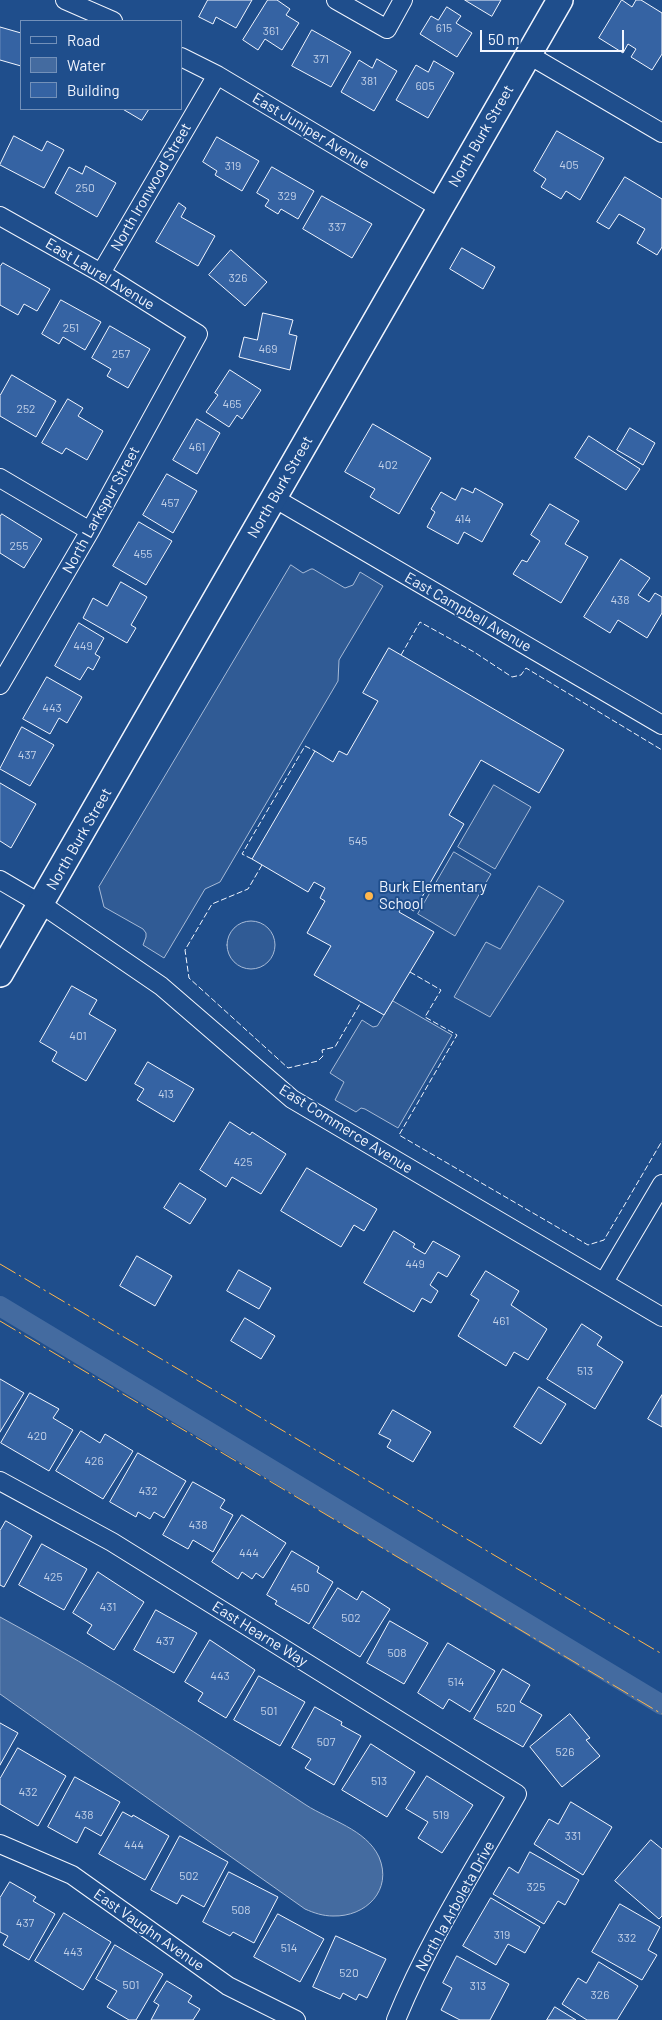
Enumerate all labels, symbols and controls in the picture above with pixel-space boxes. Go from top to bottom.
legend [20,20,182,110]
scale bar [482,20,626,52]
house number: 615 [436,21,452,35]
house number: 361 [263,24,279,38]
text: 50 m [488,30,520,48]
text: Road [67,31,100,49]
house number: 371 [313,52,329,66]
text: Water [67,56,106,74]
house number: 381 [361,74,377,88]
house number: 605 [415,79,435,93]
text: Building [67,81,120,99]
street label: North Burk Street [445,82,517,190]
street label: East Juniper Avenue [249,89,373,173]
street label: North Ironwood Street [107,120,195,254]
house number: 405 [559,158,579,172]
house number: 319 [225,159,241,173]
house number: 250 [75,181,95,195]
house number: 329 [278,189,296,203]
house number: 337 [328,220,346,234]
street label: East Laurel Avenue [42,234,158,314]
house number: 326 [229,271,247,285]
house number: 251 [63,321,79,335]
house number: 469 [258,342,278,356]
house number: 257 [112,347,130,361]
house number: 465 [223,397,241,411]
house number: 252 [16,402,36,416]
street label: North Burk Street [244,433,316,541]
house number: 461 [189,440,205,454]
street label: North Larkspur Street [59,443,143,577]
house number: 402 [378,458,398,472]
house number: 457 [161,496,179,510]
house number: 414 [455,512,471,526]
house number: 255 [10,539,28,553]
house number: 455 [134,547,152,561]
street label: East Campbell Avenue [401,568,535,656]
house number: 438 [610,593,630,607]
house number: 449 [73,639,93,653]
house number: 443 [42,701,62,715]
house number: 437 [18,748,36,762]
street label: North Burk Street [43,785,115,893]
house number: 545 [349,834,367,848]
place label: Burk Elementary School [379,878,487,913]
marker: Burk Elementary School [363,890,375,902]
house number: 401 [69,1029,87,1043]
street label: East Commerce Avenue [276,1081,416,1177]
house number: 413 [158,1087,174,1101]
house number: 425 [233,1155,253,1169]
house number: 449 [405,1257,425,1271]
house number: 461 [493,1314,509,1328]
house number: 513 [577,1364,593,1378]
house number: 420 [27,1429,47,1443]
house number: 426 [84,1454,104,1468]
house number: 432 [138,1484,158,1498]
house number: 438 [188,1518,208,1532]
house number: 444 [239,1546,259,1560]
house number: 425 [43,1570,63,1584]
house number: 450 [290,1581,310,1595]
street label: East Hearne Way [209,1597,311,1671]
house number: 431 [100,1600,116,1614]
house number: 502 [341,1611,361,1625]
house number: 437 [156,1634,174,1648]
house number: 508 [387,1646,407,1660]
house number: 443 [210,1669,230,1683]
house number: 514 [448,1675,464,1689]
house number: 520 [496,1701,516,1715]
house number: 501 [261,1704,277,1718]
house number: 507 [317,1735,335,1749]
house number: 526 [556,1745,574,1759]
house number: 513 [371,1774,387,1788]
house number: 432 [18,1785,38,1799]
house number: 438 [74,1808,94,1822]
house number: 519 [433,1808,449,1822]
house number: 331 [565,1829,581,1843]
house number: 444 [124,1838,144,1852]
street label: North la Arboleta Drive [412,1838,498,1974]
house number: 502 [179,1869,199,1883]
house number: 325 [527,1880,545,1894]
street label: East Vaughn Avenue [90,1885,208,1975]
house number: 508 [231,1903,251,1917]
house number: 437 [16,1916,34,1930]
house number: 319 [494,1928,510,1942]
house number: 332 [618,1931,636,1945]
house number: 514 [281,1941,297,1955]
house number: 443 [63,1945,83,1959]
house number: 520 [339,1966,359,1980]
house number: 501 [123,1978,139,1992]
house number: 313 [470,1979,486,1993]
house number: 326 [591,1988,609,2002]

